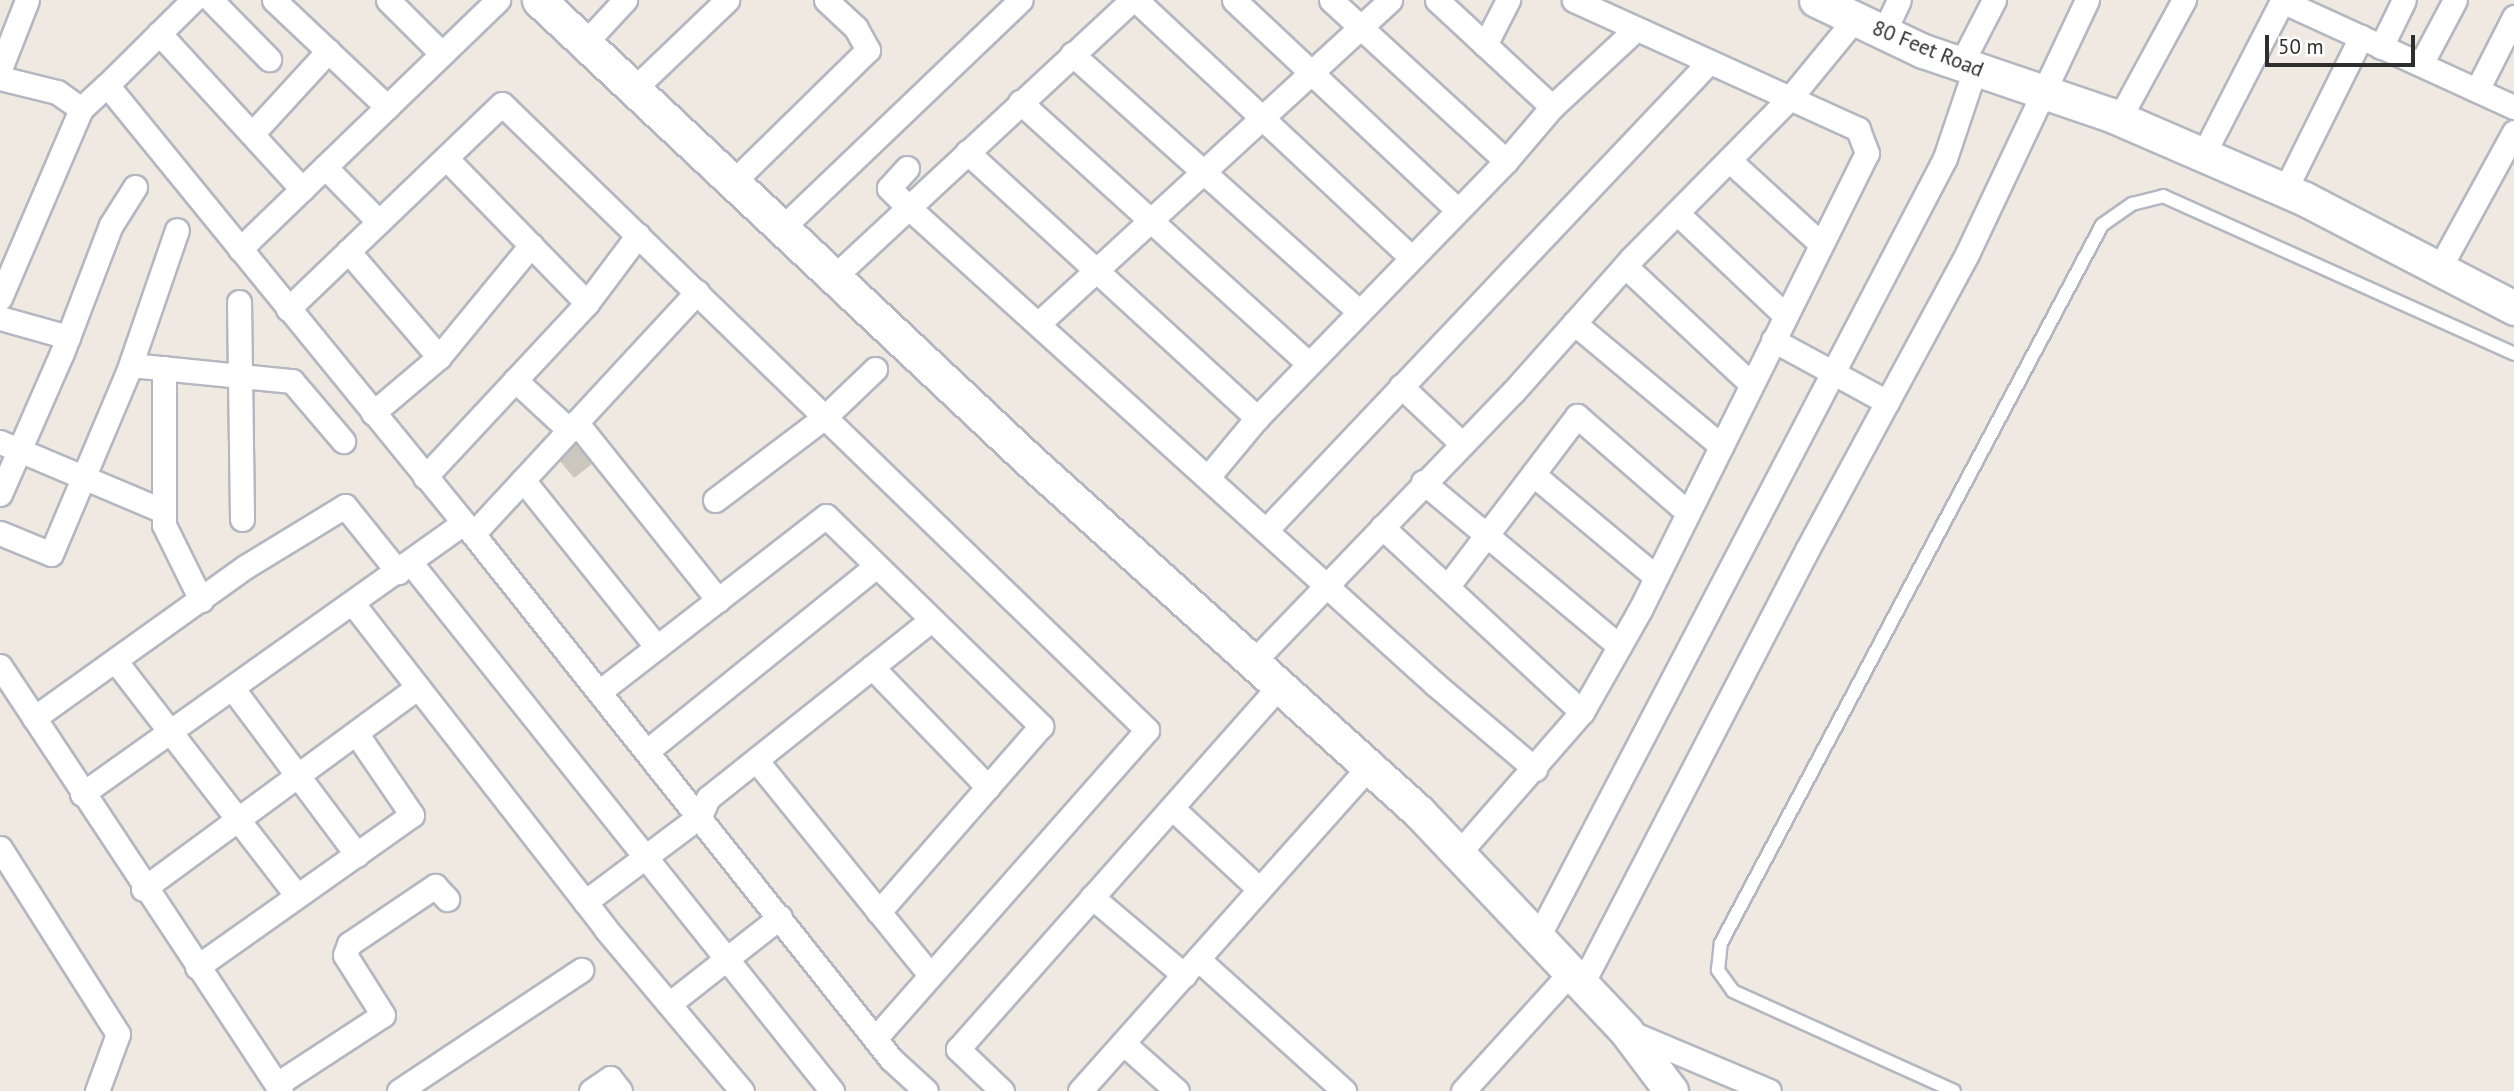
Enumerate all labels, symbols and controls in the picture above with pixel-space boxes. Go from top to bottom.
street label: 80 Feet Road [1869,15,1987,83]
scale bar [2269,21,2420,65]
text: 50 m [2278,33,2324,60]

